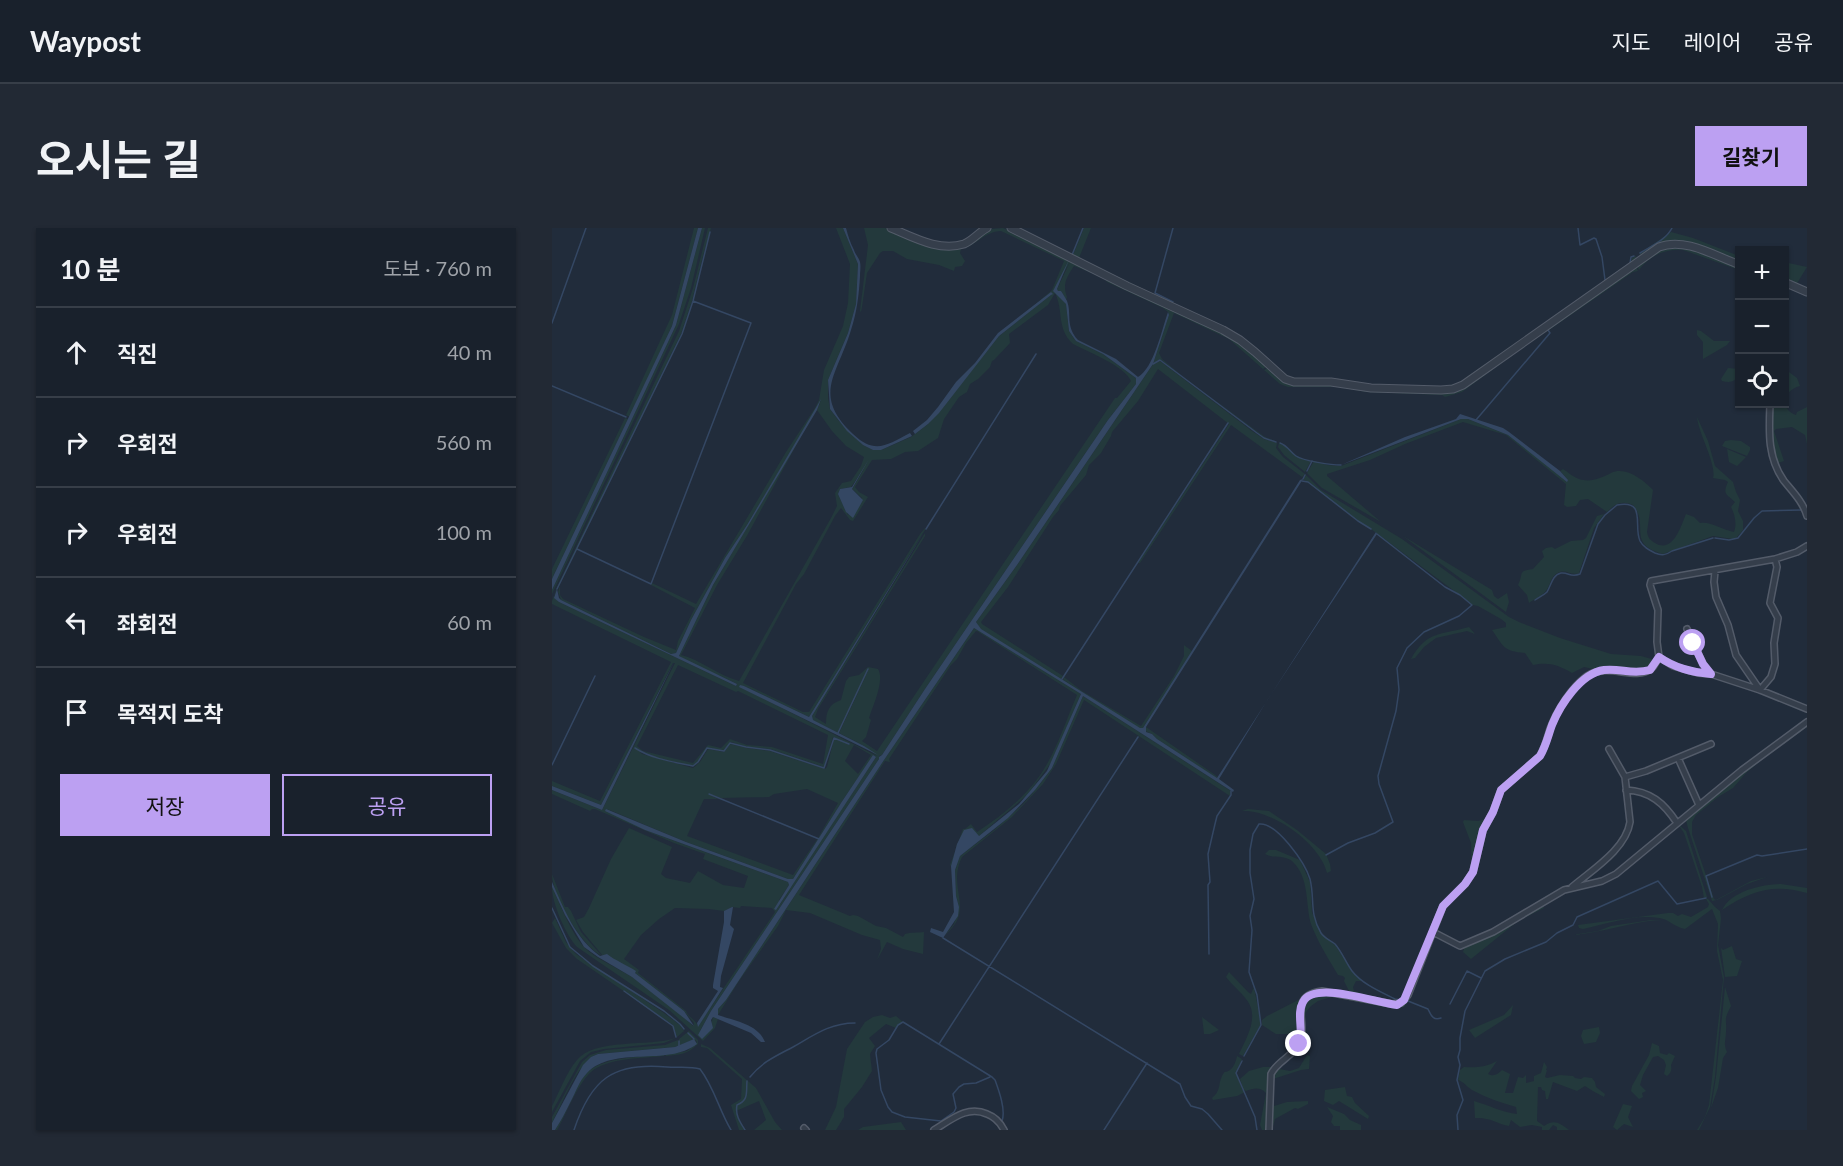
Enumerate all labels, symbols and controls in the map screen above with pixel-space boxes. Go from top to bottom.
text: Waypost [30,24,141,58]
text: 지도 [1612,29,1650,54]
text: 레이어 [1683,29,1741,54]
text: 공유 [1774,29,1813,54]
button: 길찾기 [1695,126,1807,186]
text: 오시는 길 [36,134,201,184]
map controls [1735,246,1789,408]
button: + [1735,246,1789,300]
text: 10 분 [60,253,120,285]
text: 도보 · 760 m [383,256,492,280]
button: − [1735,300,1789,354]
icon: ahead [60,336,93,369]
text: 직진 [117,340,157,367]
text: 40 m [447,340,492,364]
button: locate [1735,354,1789,408]
icon: right [60,426,93,459]
text: 우회전 [117,430,178,457]
text: 560 m [436,430,492,454]
icon: right [60,516,93,549]
text: 우회전 [117,520,178,547]
text: 100 m [436,520,492,544]
icon: left [60,606,93,639]
text: 좌회전 [117,610,178,637]
text: 60 m [447,610,492,634]
route start [1679,629,1705,655]
icon: arrive [60,696,93,729]
text: 목적지 도착 [117,700,224,727]
button: 저장 [60,774,270,836]
button: 공유 [282,774,492,836]
route end [1285,1030,1311,1056]

